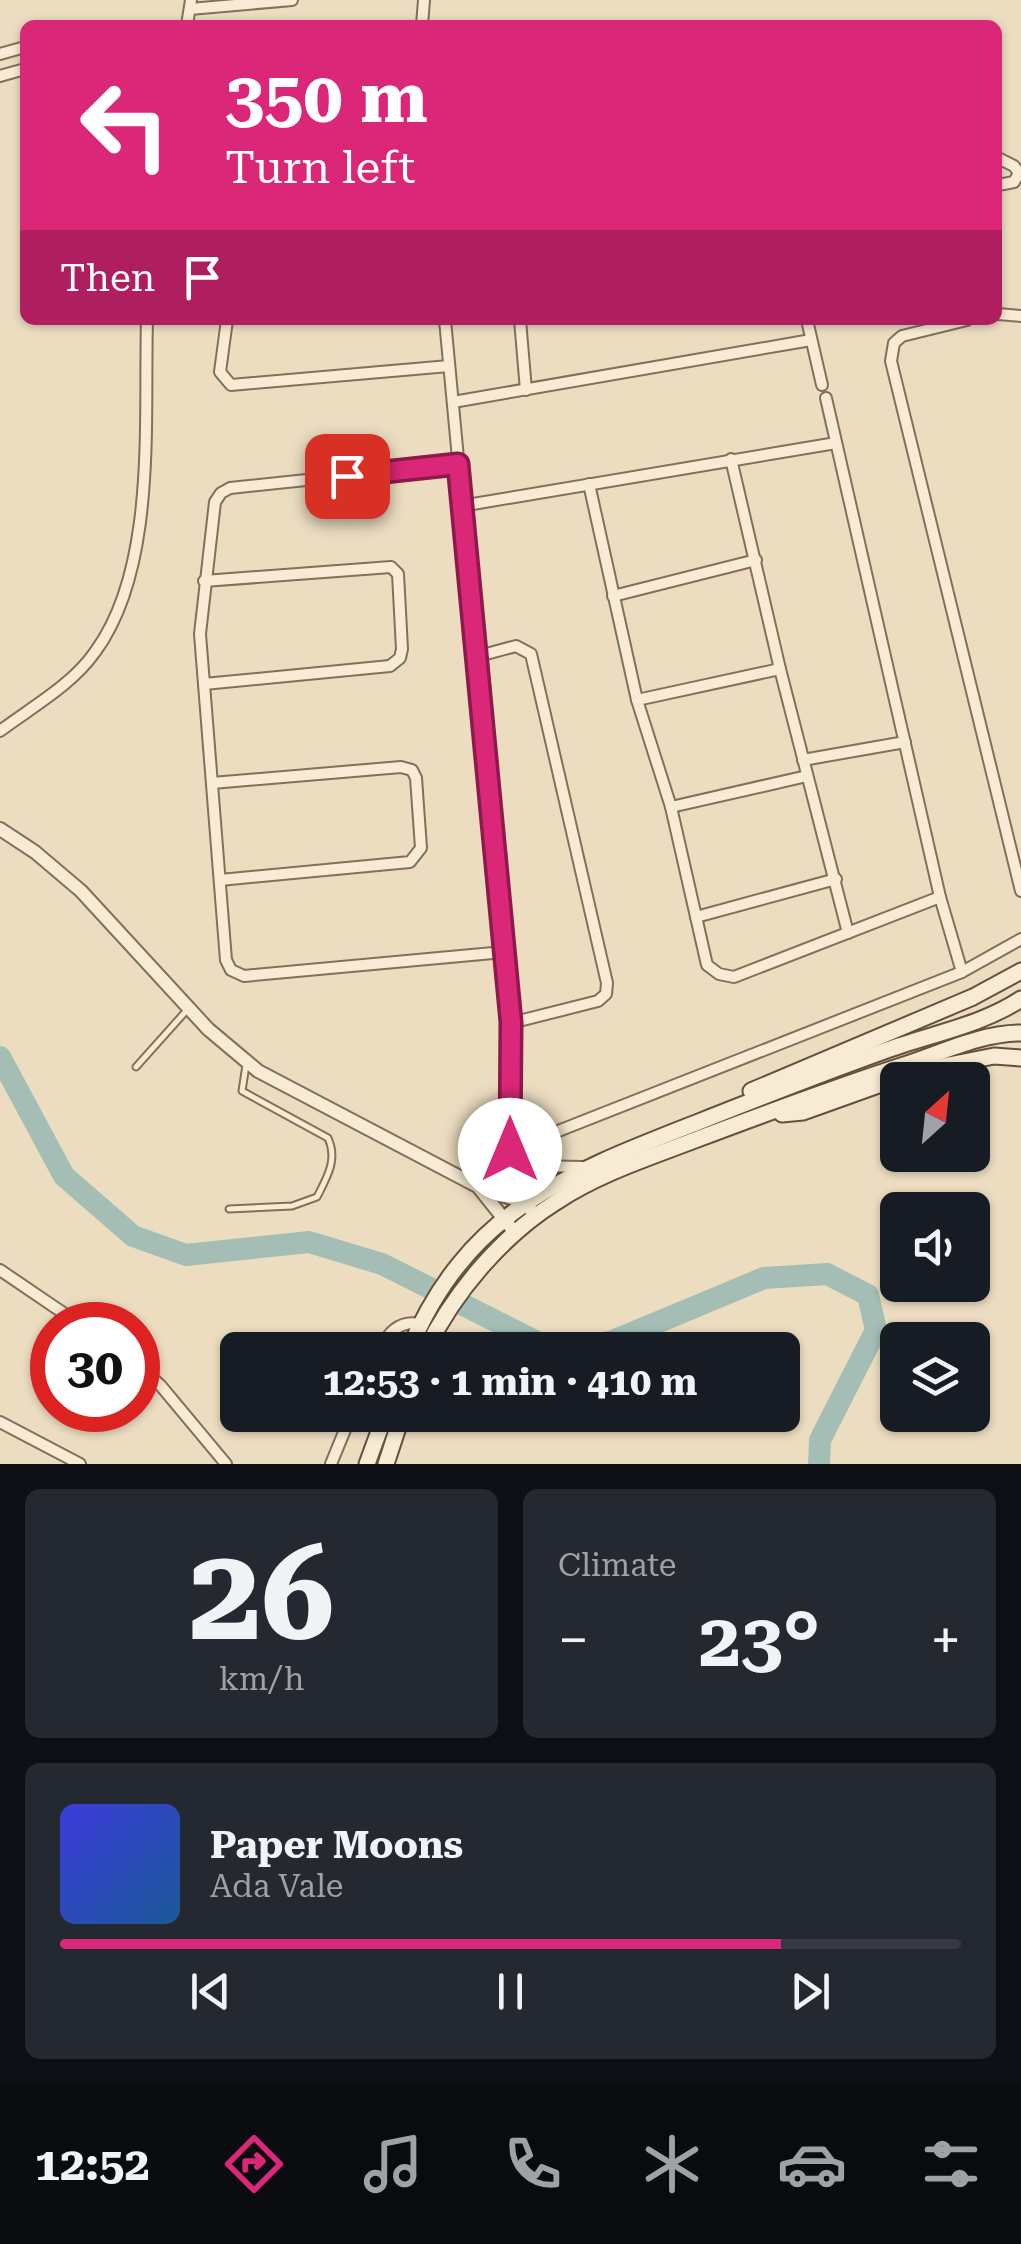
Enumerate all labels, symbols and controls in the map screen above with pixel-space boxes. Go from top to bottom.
text: 350 m [225,57,428,139]
icon: left [60,60,190,190]
text: Turn left [225,141,415,194]
icon: arrive [175,250,230,305]
text: Then [60,256,155,300]
pin [305,434,390,519]
icon: arrive [320,449,375,504]
north arrow [880,1062,990,1172]
map controls [880,1062,990,1432]
position arrow [458,1098,562,1202]
button: sound [880,1192,990,1302]
speed limit sign: 30 [30,1302,160,1432]
button: layers [880,1322,990,1432]
text: 12:53 · 1 min · 410 m [323,1360,697,1404]
text: 26 [189,1518,334,1671]
text: Climate [558,1546,676,1584]
text: 23° [699,1596,820,1684]
text: − [558,1608,589,1672]
text: + [930,1608,961,1672]
text: km/h [219,1660,304,1698]
text: Paper Moons [210,1823,463,1867]
text: Ada Vale [210,1867,343,1905]
icon: previous [183,1964,238,2019]
icon: pause [483,1964,538,2019]
icon: next [783,1964,838,2019]
icon: directions [219,2129,289,2199]
icon: music [358,2129,428,2199]
icon: phone [498,2129,568,2199]
icon: climate [637,2129,707,2199]
icon: car [777,2129,847,2199]
icon: filters [916,2129,986,2199]
text: 12:52 [35,2138,150,2191]

